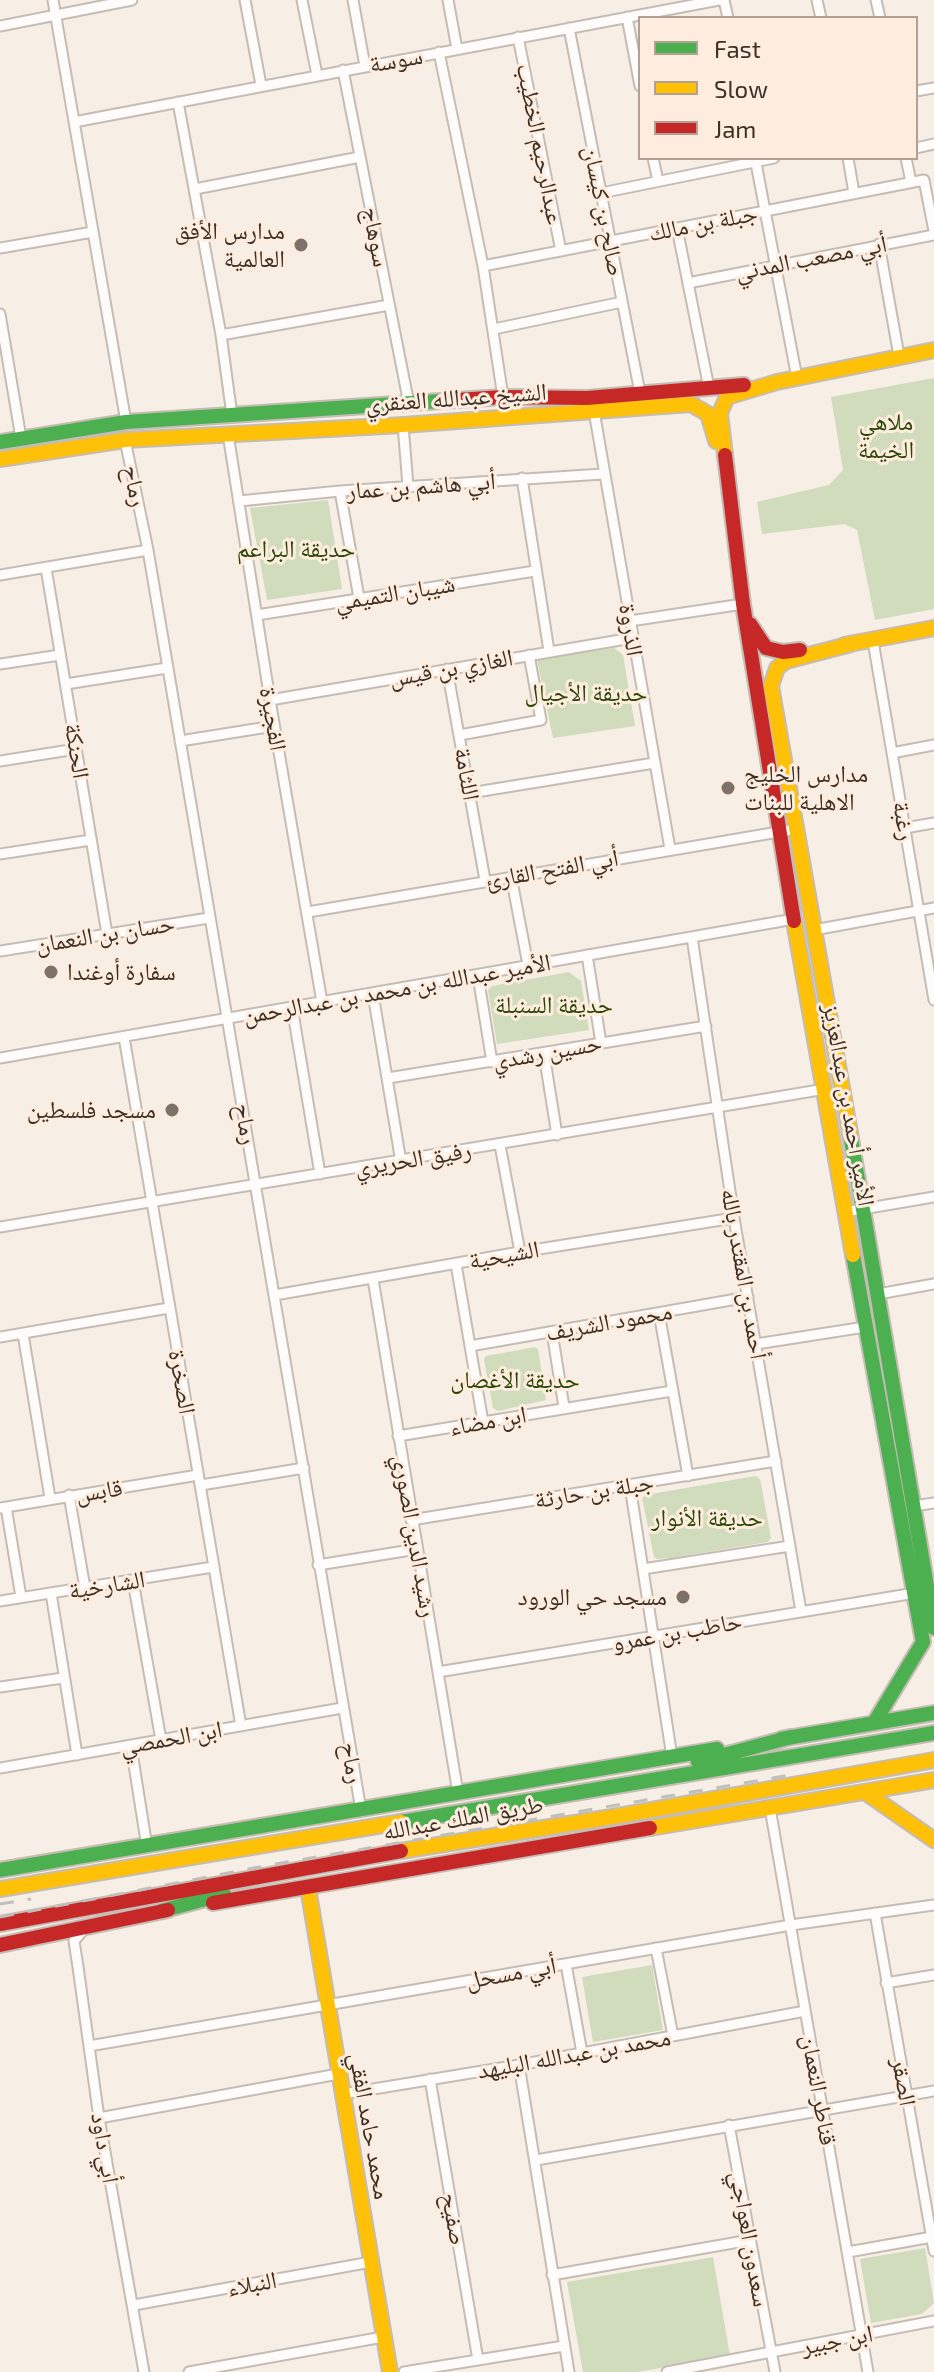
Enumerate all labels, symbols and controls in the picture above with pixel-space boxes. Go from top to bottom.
legend [638,16,918,160]
text: Fast [714,34,761,63]
street label: سوسة [367,41,425,79]
street label: عبدالرحيم الخطيب [510,61,570,227]
text: Slow [714,74,768,103]
text: Jam [714,114,756,143]
street label: صالح بن كيسان [577,143,631,279]
street label: جبلة بن مالك [646,198,760,248]
street label: سوهاج [356,205,396,269]
place label: مدارس الأفق العالمية [174,217,285,273]
street label: أبي مصعب المدني [733,229,889,287]
marker: مدارس الأفق العالمية [292,236,310,254]
street label: الشيخ عبدالله العنقري [364,377,548,419]
park label: ملاهي الخيمة [858,408,914,464]
street label: رماح [117,463,153,509]
street label: أبي هاشم بن عمار [345,466,497,506]
park label: حديقة البراعم [237,535,355,563]
street label: شيبان التميمي [333,569,457,617]
street label: الذروة [613,602,649,658]
street label: الغازي بن قيس [387,643,515,693]
park label: حديقة الأجيال [525,679,647,707]
street label: الفجيرة [253,685,293,753]
street label: الحنكة [58,721,96,781]
street label: اللثامة [448,745,486,803]
place label: مدارس الخليج الاهلية للبنات [744,760,868,816]
marker: مدارس الخليج الاهلية للبنات [719,779,737,797]
street label: رغبة [887,799,921,843]
street label: أبي الفتح القارئ [483,843,621,895]
street label: حسان بن النعمان [33,909,177,959]
street label: الأمير عبدالله بن محمد بن عبدالرحمن [241,948,553,1030]
place label: سفارة أوغندا [67,958,176,986]
marker: سفارة أوغندا [42,963,60,981]
park label: حديقة السنبلة [495,991,613,1019]
street label: الأمير أحمد بن عبدالعزيز [817,1001,881,1209]
street label: حسين رشدي [490,1028,604,1076]
place label: مسجد فلسطين [27,1096,156,1124]
marker: مسجد فلسطين [163,1101,181,1119]
street label: رماح [228,1101,264,1147]
street label: رفيق الحريري [352,1136,474,1182]
street label: أحمد بن المقتدر بالله [715,1186,773,1362]
street label: الشيحية [467,1235,541,1275]
street label: محمود الشريف [544,1297,674,1347]
street label: الصخرة [162,1348,202,1416]
park label: حديقة الأغصان [450,1366,580,1394]
street label: ابن مضاء [447,1400,529,1442]
street label: رشيد الدين الصوري [386,1452,444,1620]
street label: جبلة بن حارثة [532,1467,656,1515]
street label: قابس [73,1473,125,1509]
park label: حديقة الأنوار [651,1504,763,1532]
street label: الشارخية [67,1565,147,1605]
place label: مسجد حي الورود [518,1583,667,1611]
marker: مسجد حي الورود [674,1588,692,1606]
street label: حاطب بن عمرو [610,1606,744,1658]
street label: ابن الحمصي [118,1715,224,1761]
street label: رماح [334,1740,370,1786]
street label: طريق الملك عبدالله [381,1790,545,1846]
street label: أبي مسحل [464,1951,558,1995]
street label: محمد بن عبدالله البليهد [475,2023,673,2085]
street label: قناطر النعمان [795,2032,843,2148]
street label: محمد حامد الفقي [343,2050,397,2202]
street label: الصقر [886,2056,922,2108]
street label: أبي داود [85,2111,125,2185]
street label: سعدون العواجي [724,2169,776,2309]
street label: صفيح [435,2191,473,2247]
street label: النبلاء [225,2265,279,2303]
street label: ابن جبير [799,2319,875,2361]

